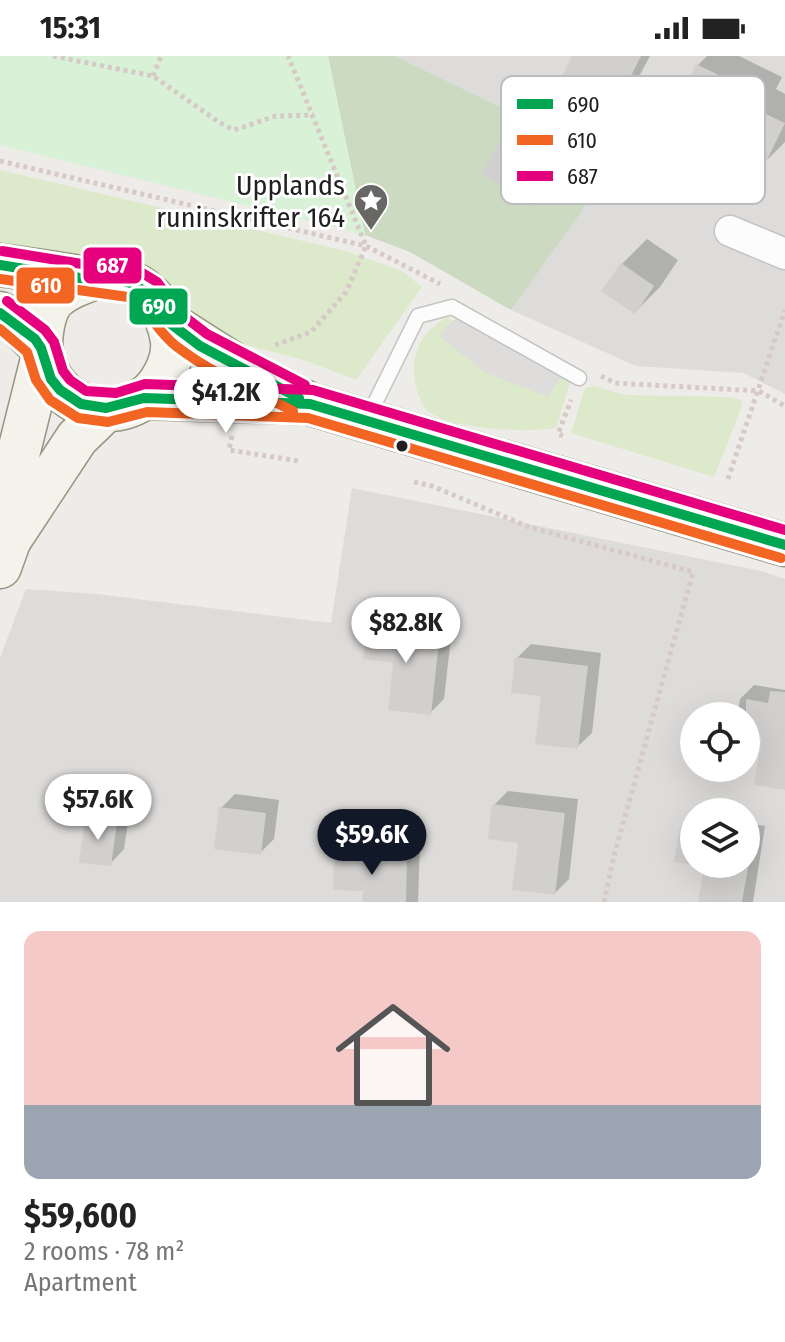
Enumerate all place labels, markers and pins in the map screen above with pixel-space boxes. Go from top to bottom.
place label: Upplands runinskrifter 164 [156,169,345,234]
place icon: Upplands runinskrifter 164 [352,182,390,232]
pin: $41.2K [161,367,291,435]
unlabelled marker [394,438,410,454]
pin: $82.8K [341,597,471,665]
pin: $57.6K [33,774,163,842]
pin: $59.6K [307,809,437,877]

